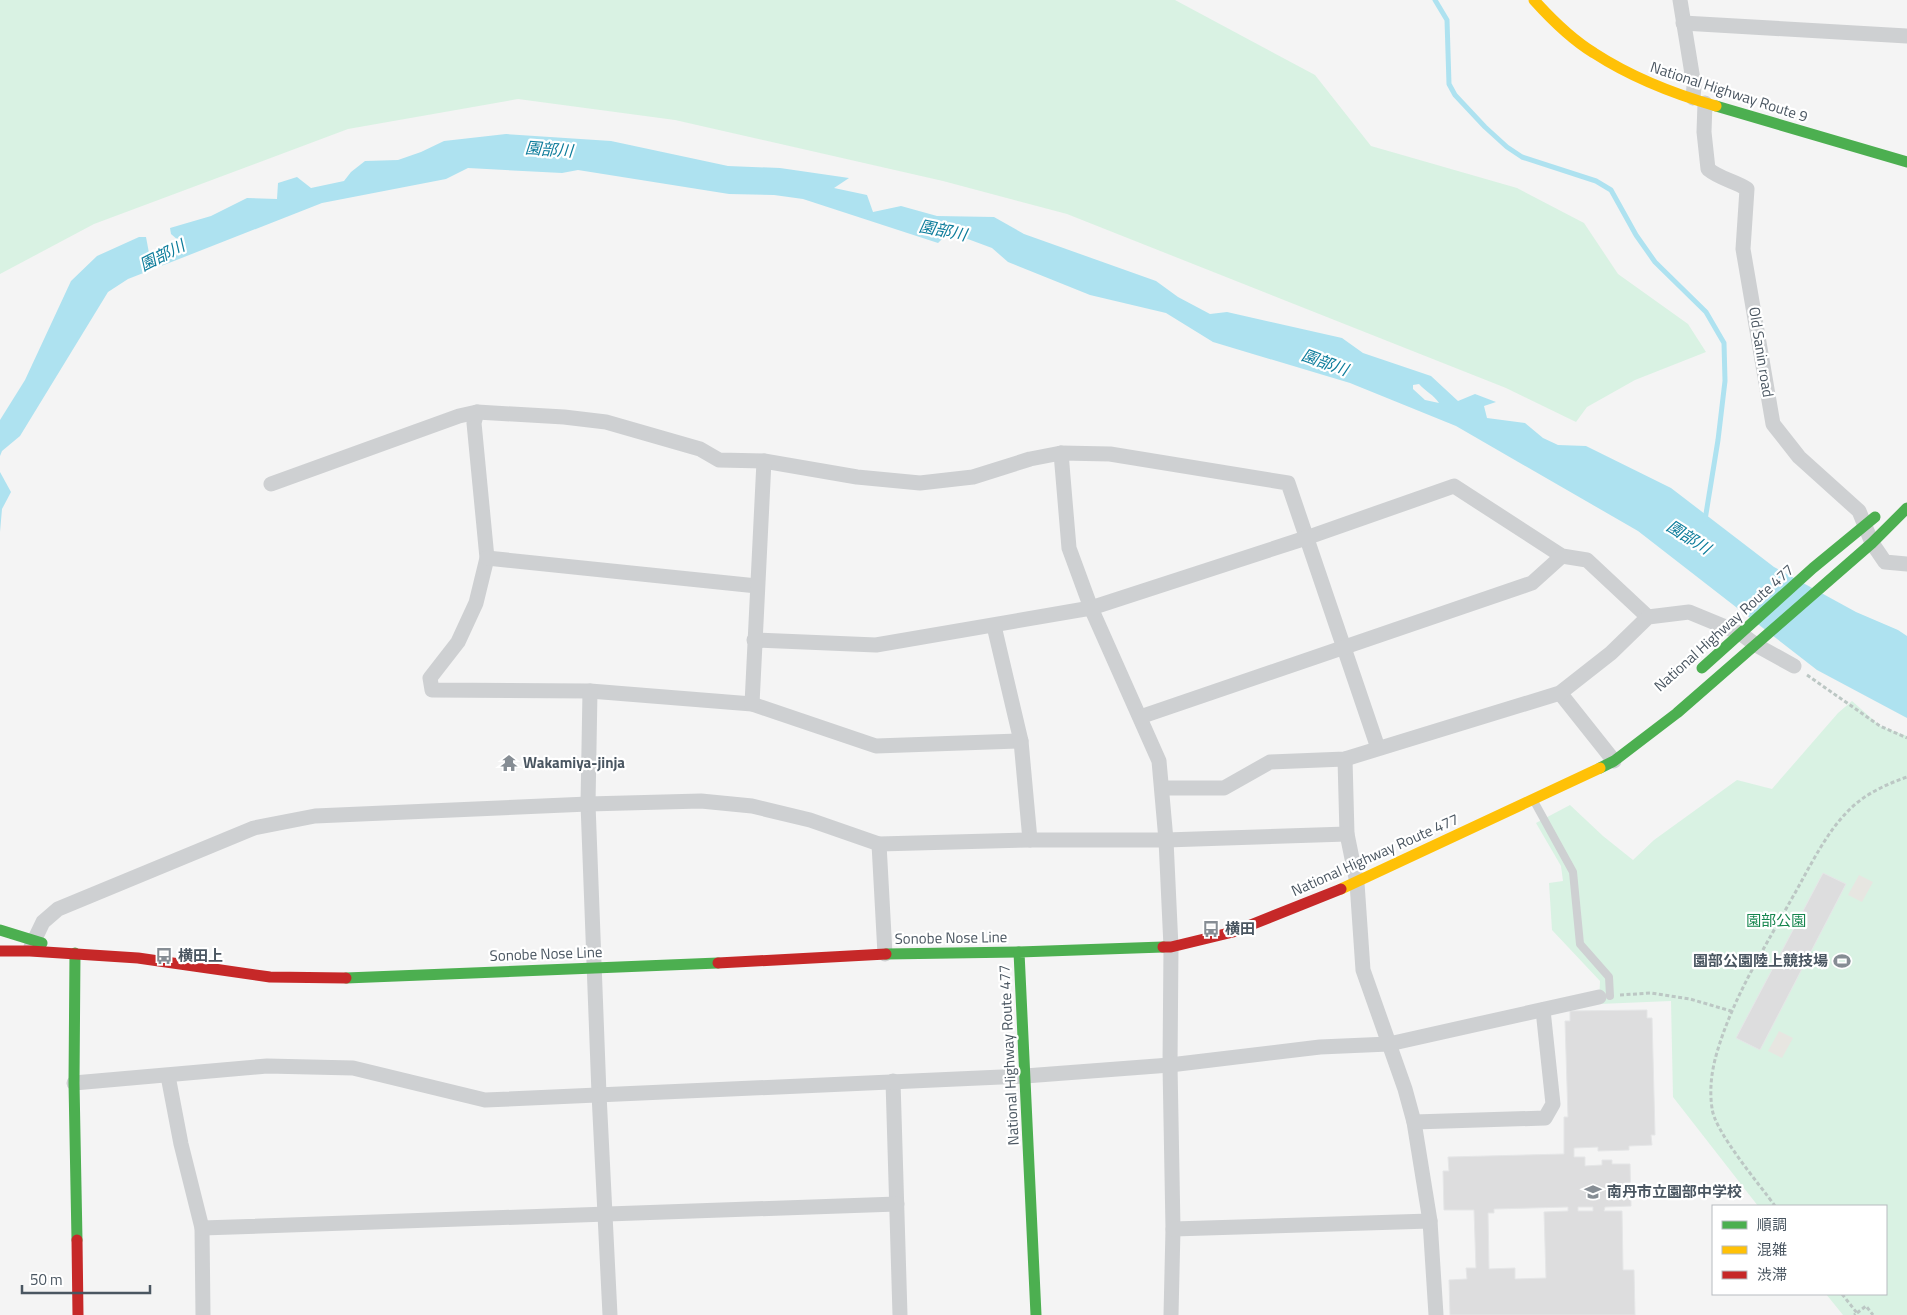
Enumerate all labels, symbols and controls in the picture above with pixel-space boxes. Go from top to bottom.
street label: National Highway Route 9 [1647,55,1811,128]
water label: 園部川 [524,135,576,163]
water label: 園部川 [917,214,971,247]
water label: 園部川 [135,233,191,277]
street label: Old Sanin road [1743,305,1780,399]
water label: 園部川 [1298,343,1354,382]
water label: 園部川 [1662,514,1717,561]
street label: National Highway Route 477 [1649,558,1799,697]
place label: Wakamiya-jinja [523,751,625,774]
temple icon: Wakamiya-jinja [499,753,519,773]
street label: National Highway Route 477 [1287,807,1462,902]
park label: 園部公園 [1746,909,1806,932]
place label: 横田 [1225,917,1255,940]
bus stop icon: 横田 [1201,919,1221,939]
street label: Sonobe Nose Line [894,925,1008,950]
street label: Sonobe Nose Line [489,940,603,967]
place label: 横田上 [178,944,223,967]
bus stop icon: 横田上 [154,946,174,966]
place label: 園部公園陸上競技場 [1693,949,1828,972]
sports icon: 園部公園陸上競技場 [1832,951,1852,971]
street label: National Highway Route 477 [992,964,1025,1146]
place label: 南丹市立園部中学校 [1607,1180,1742,1203]
school or university icon: 南丹市立園部中学校 [1583,1182,1603,1202]
legend [1712,1205,1887,1295]
text: 順調 [1757,1213,1787,1236]
text: 混雑 [1757,1238,1787,1261]
scale bar [22,1262,150,1294]
text: 渋滞 [1757,1263,1787,1286]
text: 50 m [30,1268,63,1291]

